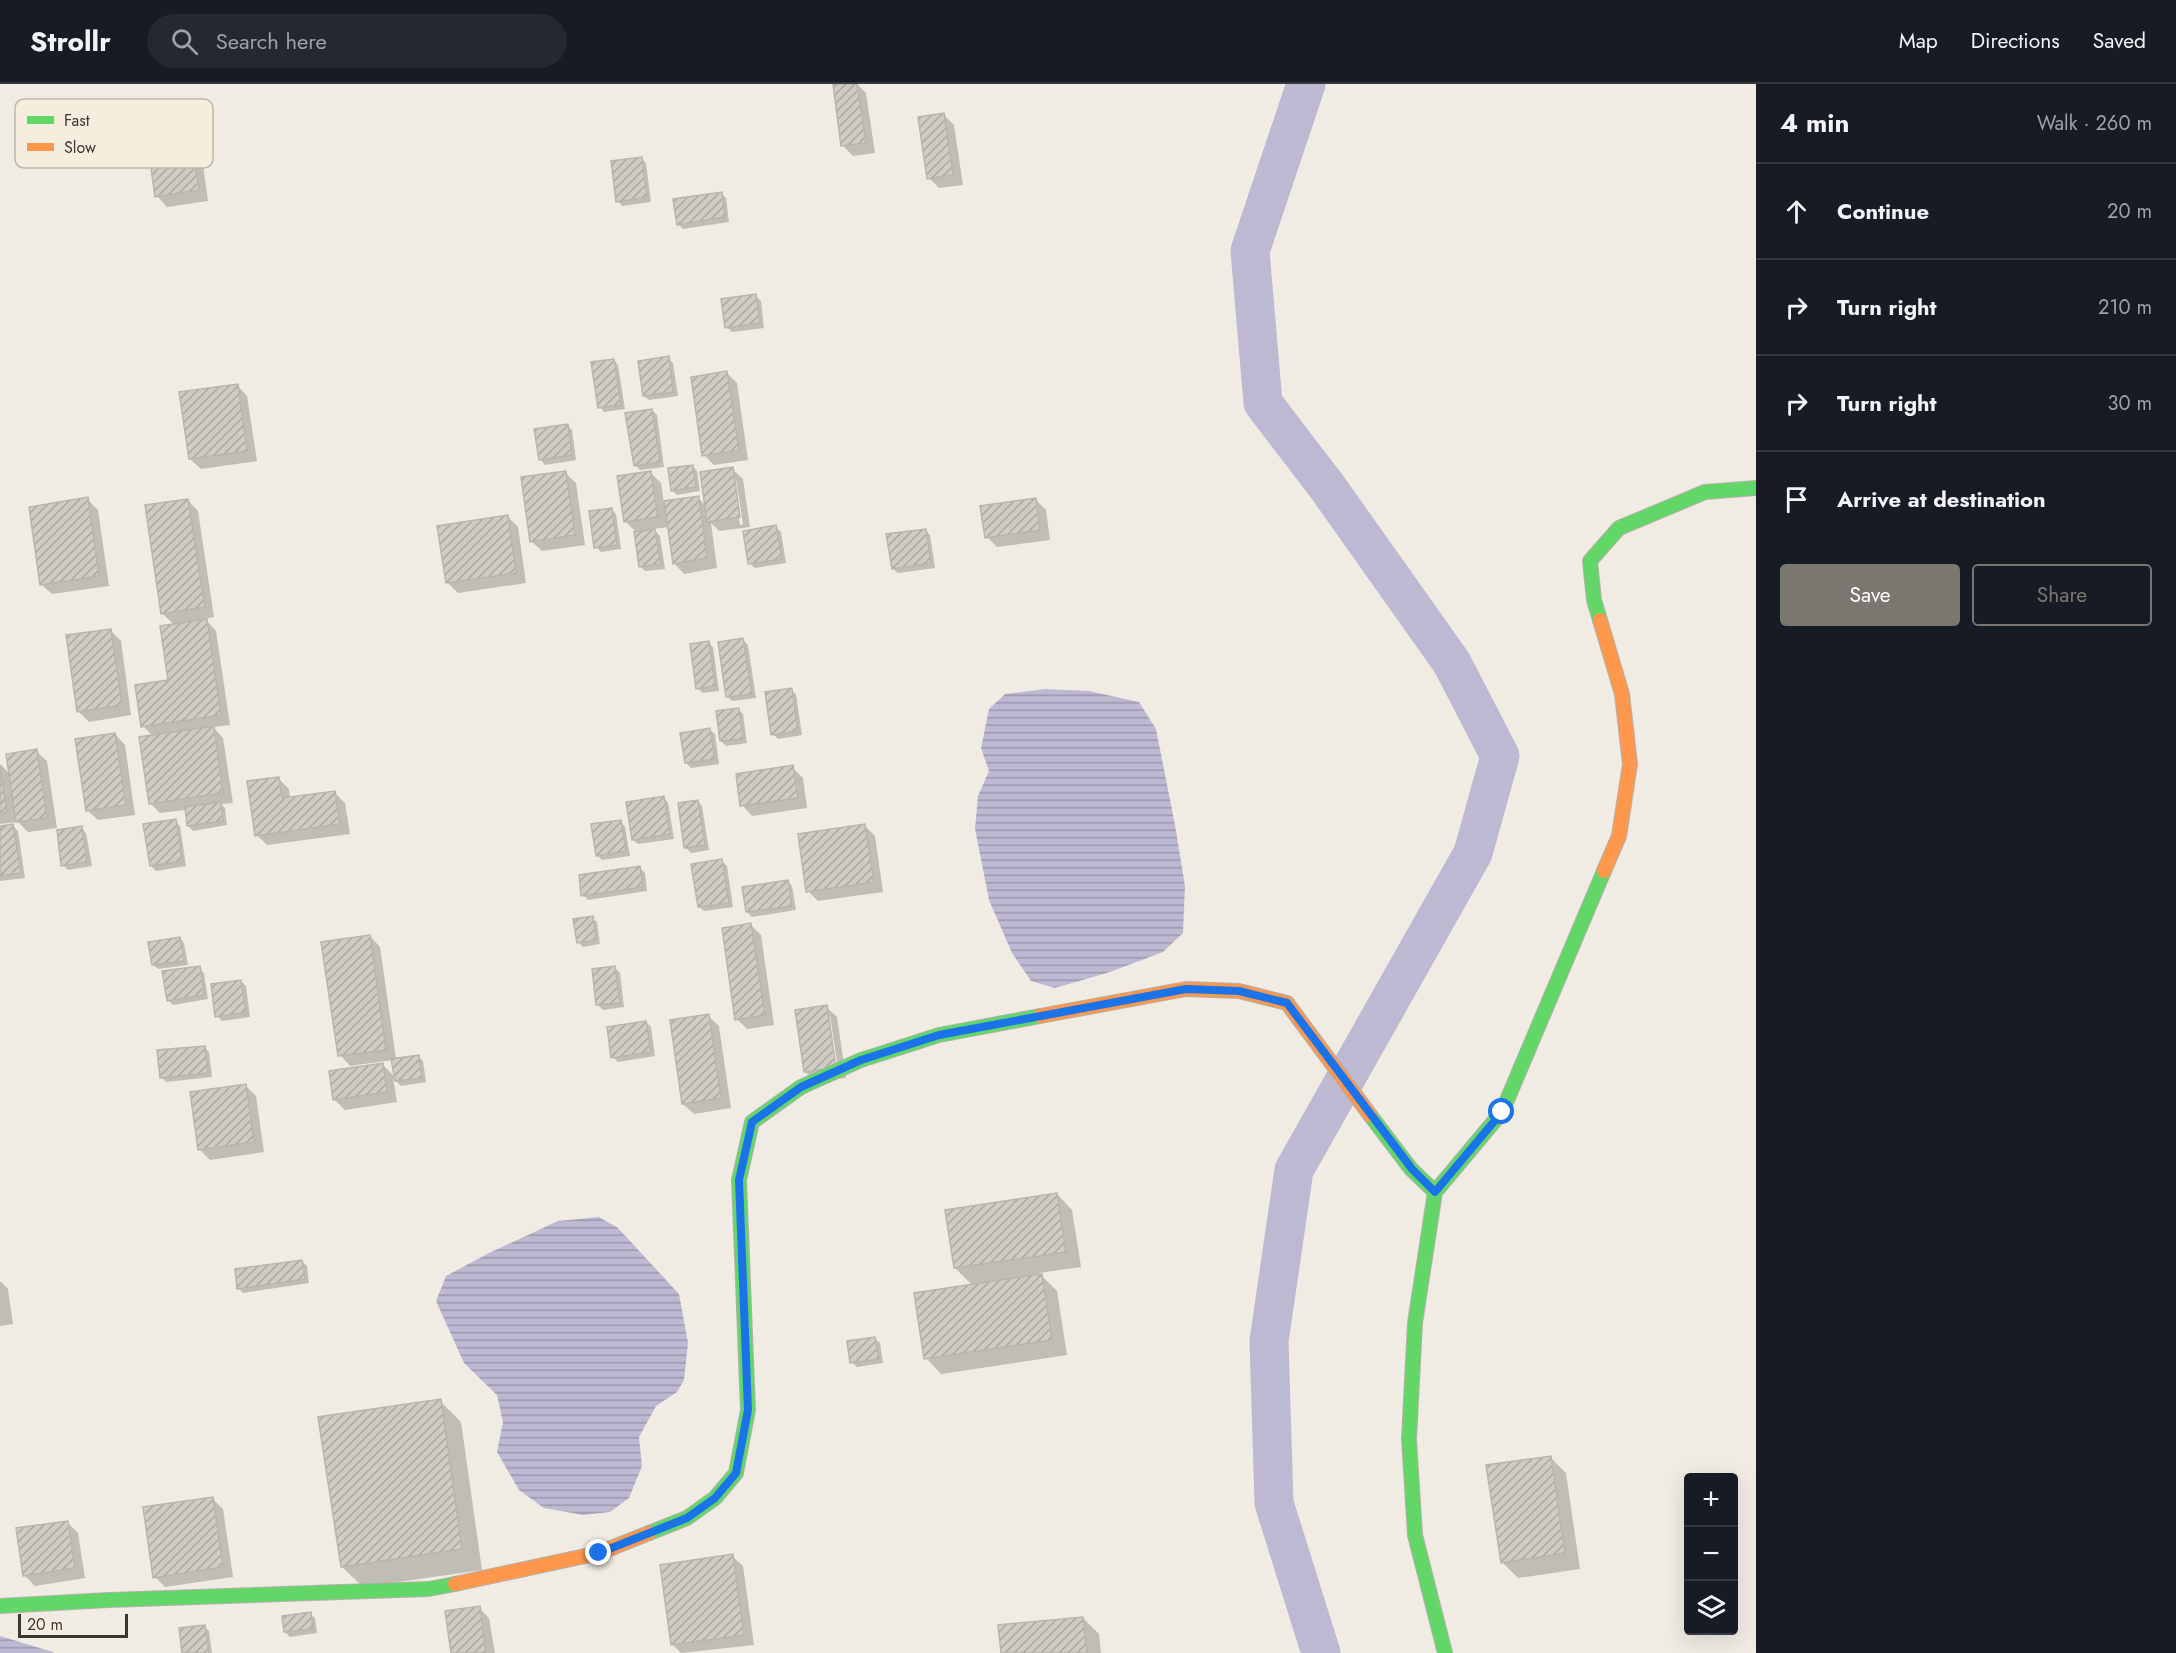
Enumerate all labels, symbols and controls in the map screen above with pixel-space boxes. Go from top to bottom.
search box [147,14,567,68]
text: Strollr [30,21,111,62]
icon: search [168,25,201,58]
text: Search here [216,25,327,57]
text: Map [1899,26,1938,56]
text: Directions [1971,26,2060,56]
text: Saved [2093,26,2146,56]
legend [15,99,213,168]
text: 4 min [1780,104,1849,142]
text: Fast [64,109,90,132]
text: Walk · 260 m [2037,109,2152,138]
text: Slow [64,136,96,159]
icon: ahead [1780,195,1813,228]
text: Continue [1837,195,1929,227]
text: 20 m [2107,197,2152,226]
icon: right [1780,291,1813,324]
text: Turn right [1837,291,1937,323]
text: 210 m [2098,293,2152,322]
icon: right [1780,387,1813,420]
text: Turn right [1837,387,1937,419]
text: 30 m [2107,389,2152,418]
icon: arrive [1780,483,1813,516]
text: Arrive at destination [1837,483,2046,515]
button: Save [1780,564,1960,626]
button: Share [1972,564,2152,626]
route start [1488,1098,1514,1124]
map controls [1684,1473,1738,1635]
button: + [1684,1473,1738,1527]
button: − [1684,1527,1738,1581]
route end [585,1539,611,1565]
button: layers [1684,1581,1738,1635]
scale bar [18,1611,128,1638]
text: 20 m [27,1613,63,1636]

